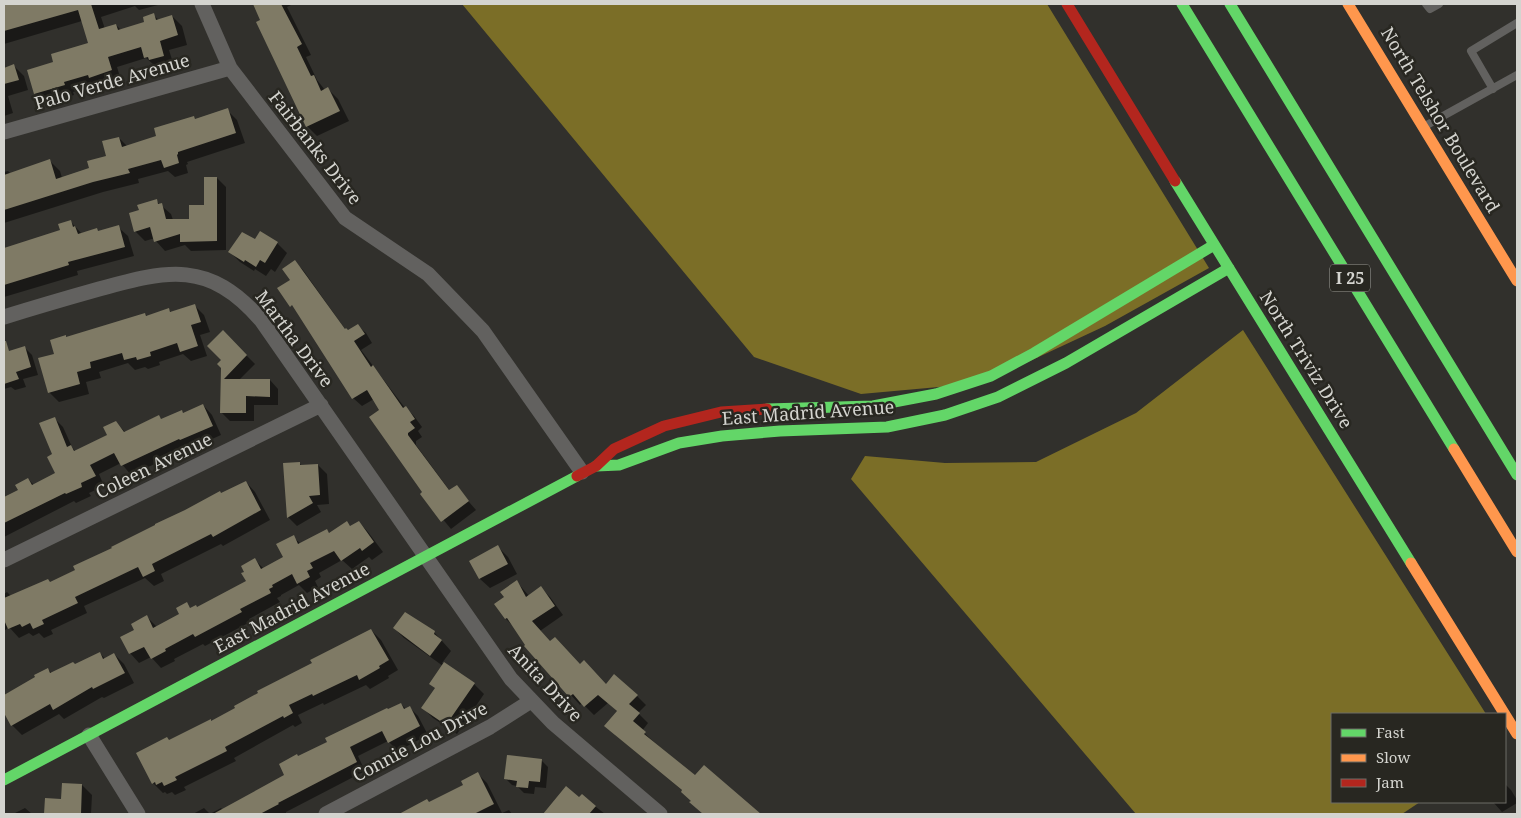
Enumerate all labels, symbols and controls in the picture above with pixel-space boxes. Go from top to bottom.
street label: North Telshor Boulevard [1376,22,1506,217]
street label: Palo Verde Avenue [31,47,192,115]
street label: Fairbanks Drive [264,86,368,209]
road number: I 25 [1330,264,1370,292]
street label: Martha Drive [250,285,339,392]
street label: North Triviz Drive [1255,286,1359,433]
street label: East Madrid Avenue [721,394,895,430]
street label: Coleen Avenue [91,426,216,504]
street label: East Madrid Avenue [210,556,373,658]
street label: Anita Drive [503,638,588,727]
street label: Connie Lou Drive [348,695,491,787]
legend [1331,713,1506,803]
text: Fast [1376,722,1405,742]
text: Slow [1376,747,1410,767]
text: Jam [1375,772,1404,792]

